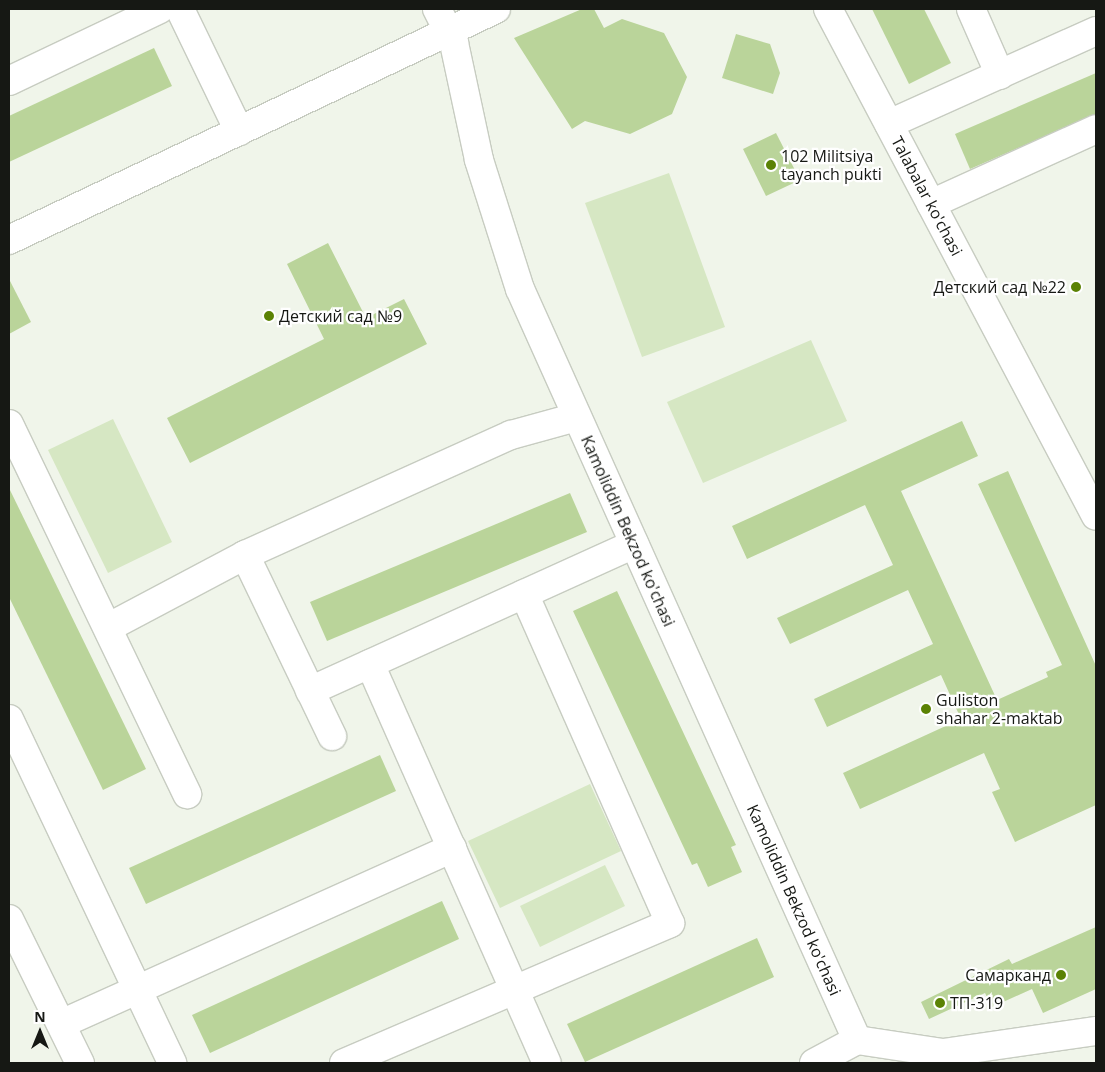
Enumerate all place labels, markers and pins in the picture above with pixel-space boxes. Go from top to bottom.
place label: 102 Militsiya tayanch pukti [781,146,882,184]
marker: 102 Militsiya tayanch pukti [765,159,777,171]
place label: Детский сад №22 [934,277,1066,297]
marker: Детский сад №22 [1070,281,1082,293]
place label: Детский сад №9 [279,306,402,326]
marker: Детский сад №9 [263,310,275,322]
place label: Guliston shahar 2-maktab [936,690,1063,728]
marker: Guliston shahar 2-maktab [920,703,932,715]
place label: Самарканд [965,965,1051,985]
marker: Самарканд [1055,969,1067,981]
place label: ТП-319 [950,993,1003,1013]
marker: ТП-319 [934,997,946,1009]

